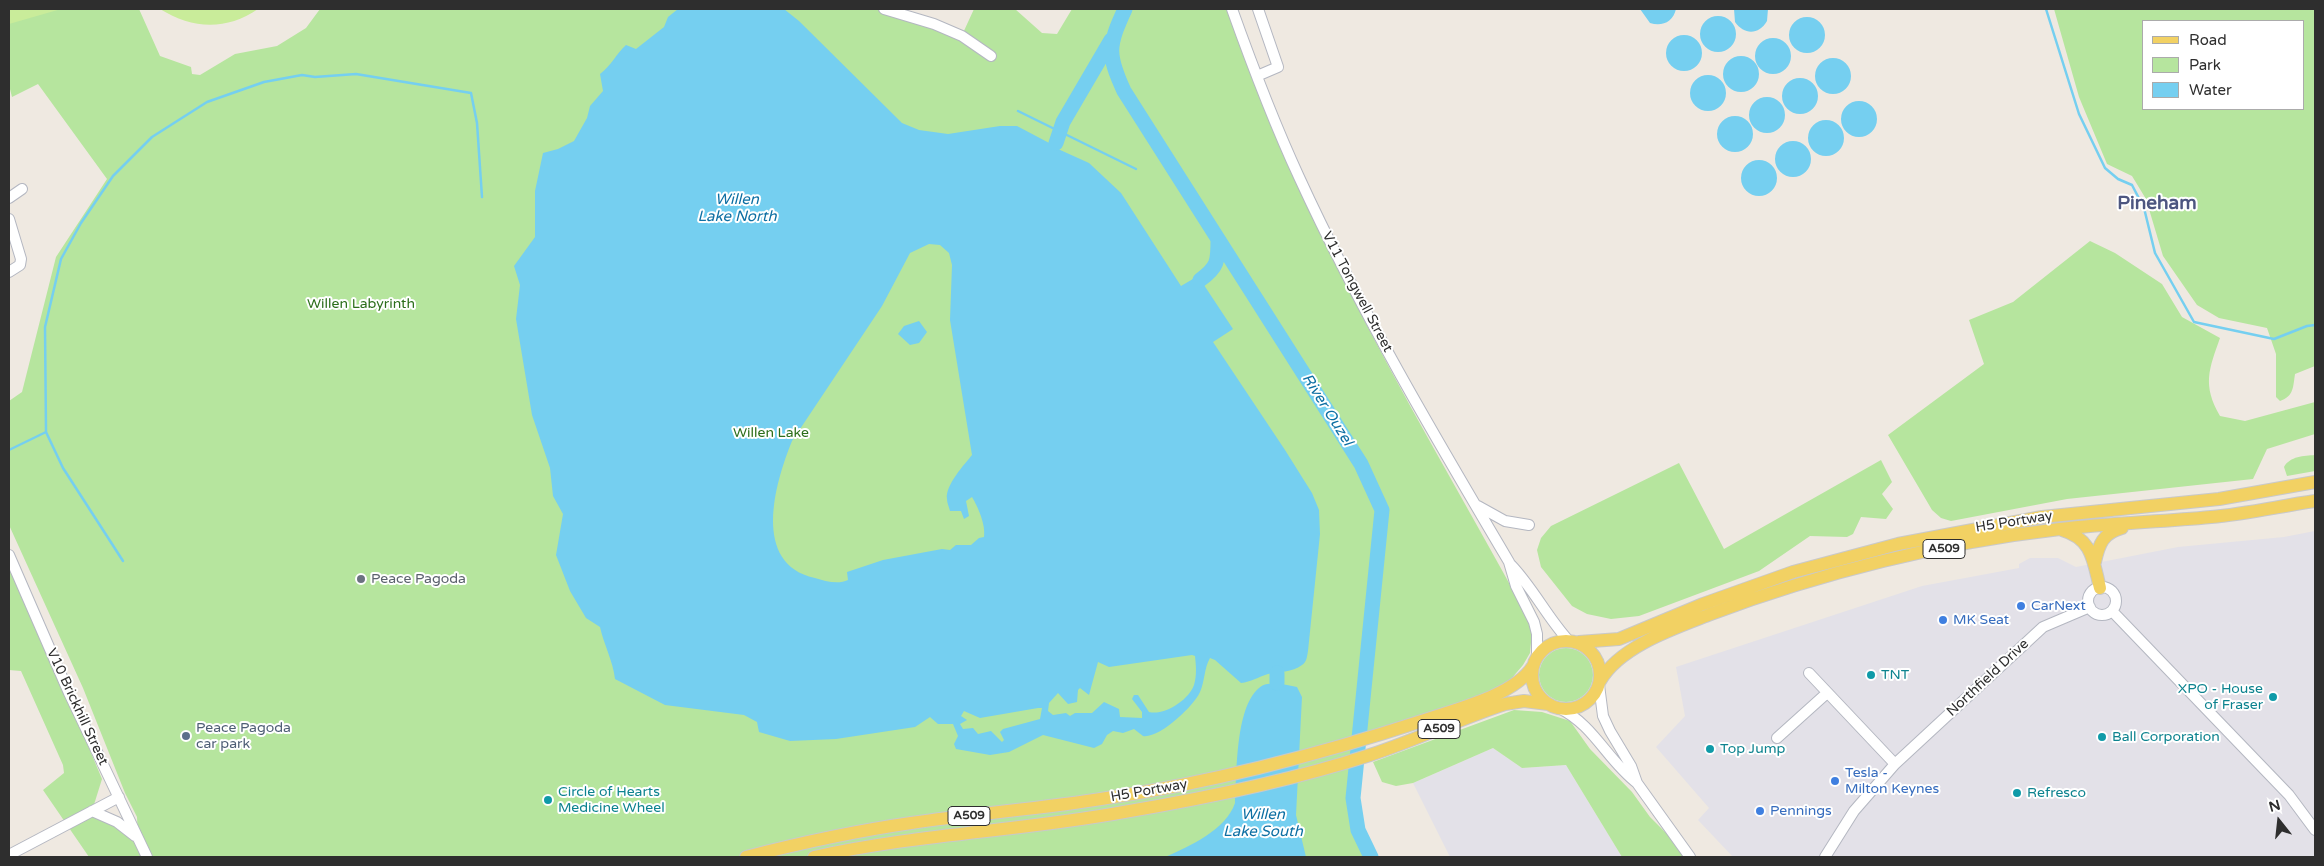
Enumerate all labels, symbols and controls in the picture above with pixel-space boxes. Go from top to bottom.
legend [2142,20,2304,110]
text: Road [2189,31,2227,49]
text: Park [2189,56,2221,74]
text: Water [2189,81,2232,99]
water label: Willen Lake North [697,191,777,226]
district label: Pineham [2117,193,2197,215]
street label: V11 Tongwell Street [1318,229,1396,355]
park label: Willen Labyrinth [307,296,415,312]
water label: River Ouzel [1298,371,1356,449]
park label: Willen Lake [733,425,809,441]
street label: H5 Portway [1974,508,2054,536]
road number: A509 [1923,540,1965,558]
place label: Peace Pagoda [371,571,466,587]
marker: Peace Pagoda [355,573,367,585]
place label: CarNext [2031,598,2086,614]
marker: CarNext [2015,600,2027,612]
place label: MK Seat [1953,612,2009,628]
marker: MK Seat [1937,614,1949,626]
street label: Northfield Drive [1944,636,2032,720]
street label: V10 Brickhill Street [43,646,111,768]
place label: TNT [1881,667,1909,683]
marker: TNT [1865,669,1877,681]
place label: XPO - House of Fraser [2178,681,2263,714]
marker: XPO - House of Fraser [2267,691,2279,703]
place label: Peace Pagoda car park [196,720,291,752]
road number: A509 [1418,720,1460,739]
place label: Ball Corporation [2112,729,2220,745]
marker: Peace Pagoda car park [180,730,192,742]
marker: Ball Corporation [2096,731,2108,743]
place label: Top Jump [1720,741,1785,757]
marker: Top Jump [1704,743,1716,755]
place label: Tesla - Milton Keynes [1845,765,1939,798]
marker: Tesla - Milton Keynes [1829,775,1841,787]
street label: H5 Portway [1109,776,1189,806]
place label: Circle of Hearts Medicine Wheel [558,784,665,816]
place label: Refresco [2027,785,2086,801]
marker: Refresco [2011,787,2023,799]
marker: Circle of Hearts Medicine Wheel [542,794,554,806]
north arrow [2254,796,2304,846]
text: N [2267,796,2282,816]
place label: Pennings [1770,803,1832,819]
marker: Pennings [1754,805,1766,817]
road number: A509 [948,806,990,826]
water label: Willen Lake South [1223,806,1303,841]

